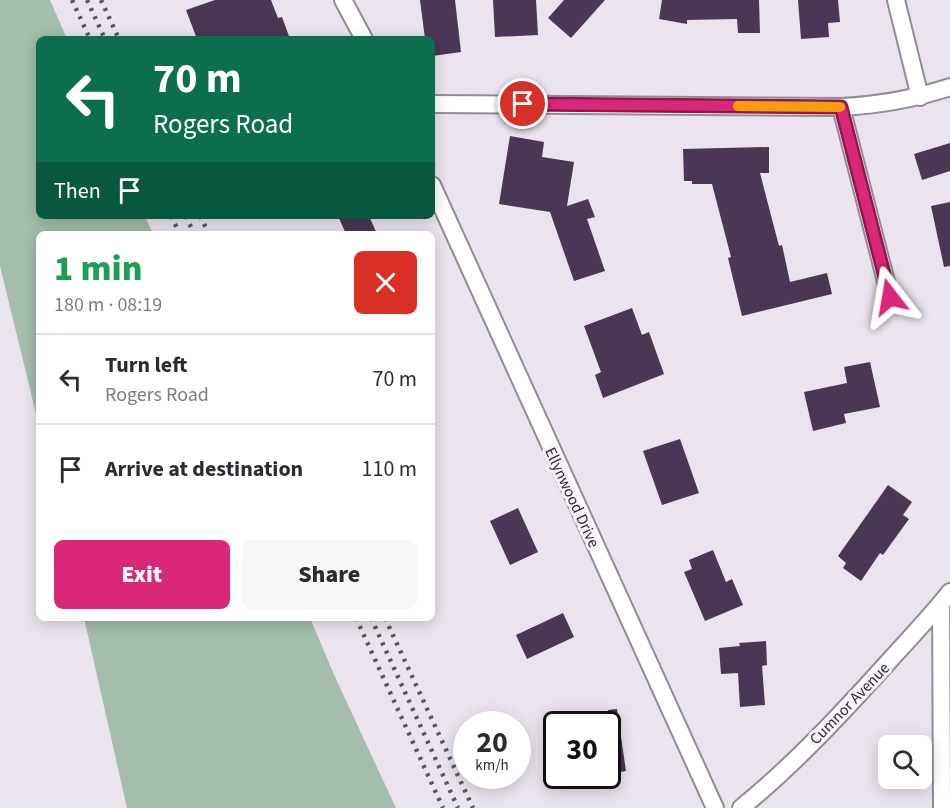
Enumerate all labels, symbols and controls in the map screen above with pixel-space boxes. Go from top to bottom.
text: 70 m [153,49,242,109]
icon: left [54,60,132,138]
pin [497,78,548,129]
icon: arrive [506,87,539,120]
text: Rogers Road [153,105,293,144]
icon: arrive [113,174,146,207]
text: Then [54,175,101,207]
text: 1 min [54,243,142,294]
button: close [354,251,417,314]
position arrow [858,265,922,329]
text: 180 m · 08:19 [54,291,162,319]
text: Turn left [105,349,187,381]
icon: left [54,363,87,396]
text: 70 m [372,363,417,395]
text: Rogers Road [105,381,209,409]
street label: Ellynwood Drive [539,444,605,551]
icon: arrive [54,453,87,486]
text: Arrive at destination [105,453,303,485]
text: 110 m [362,453,417,485]
button: Exit [54,540,230,609]
button: Share [242,540,417,609]
street label: Cumnor Avenue [805,658,895,750]
speed limit sign: 30 [543,711,621,789]
text: 20 [476,721,508,764]
map controls [878,735,932,789]
button: search [878,735,932,789]
text: km/h [475,755,509,776]

